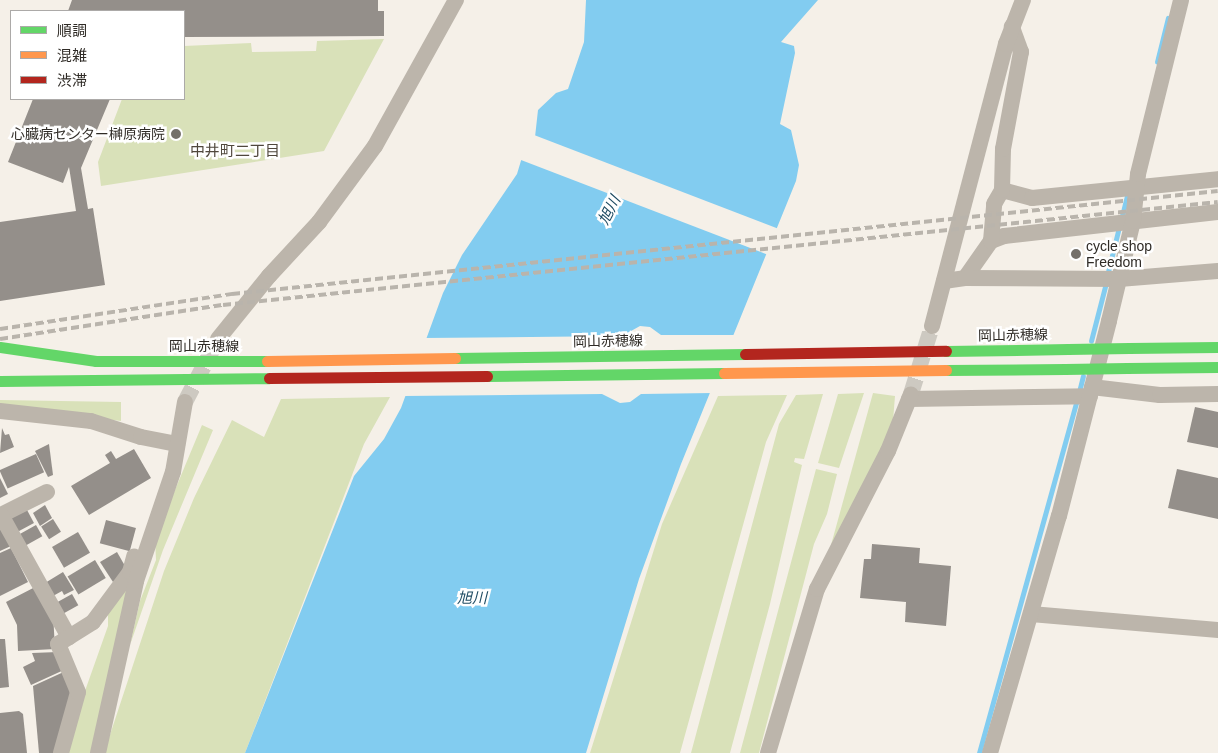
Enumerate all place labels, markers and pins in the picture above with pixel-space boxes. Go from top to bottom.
place label: 心臓病センター榊原病院 [11,126,165,142]
marker: 心臓病センター榊原病院 [169,127,183,141]
place label: cycle shop Freedom [1086,238,1152,270]
marker: cycle shop Freedom [1070,248,1082,260]

